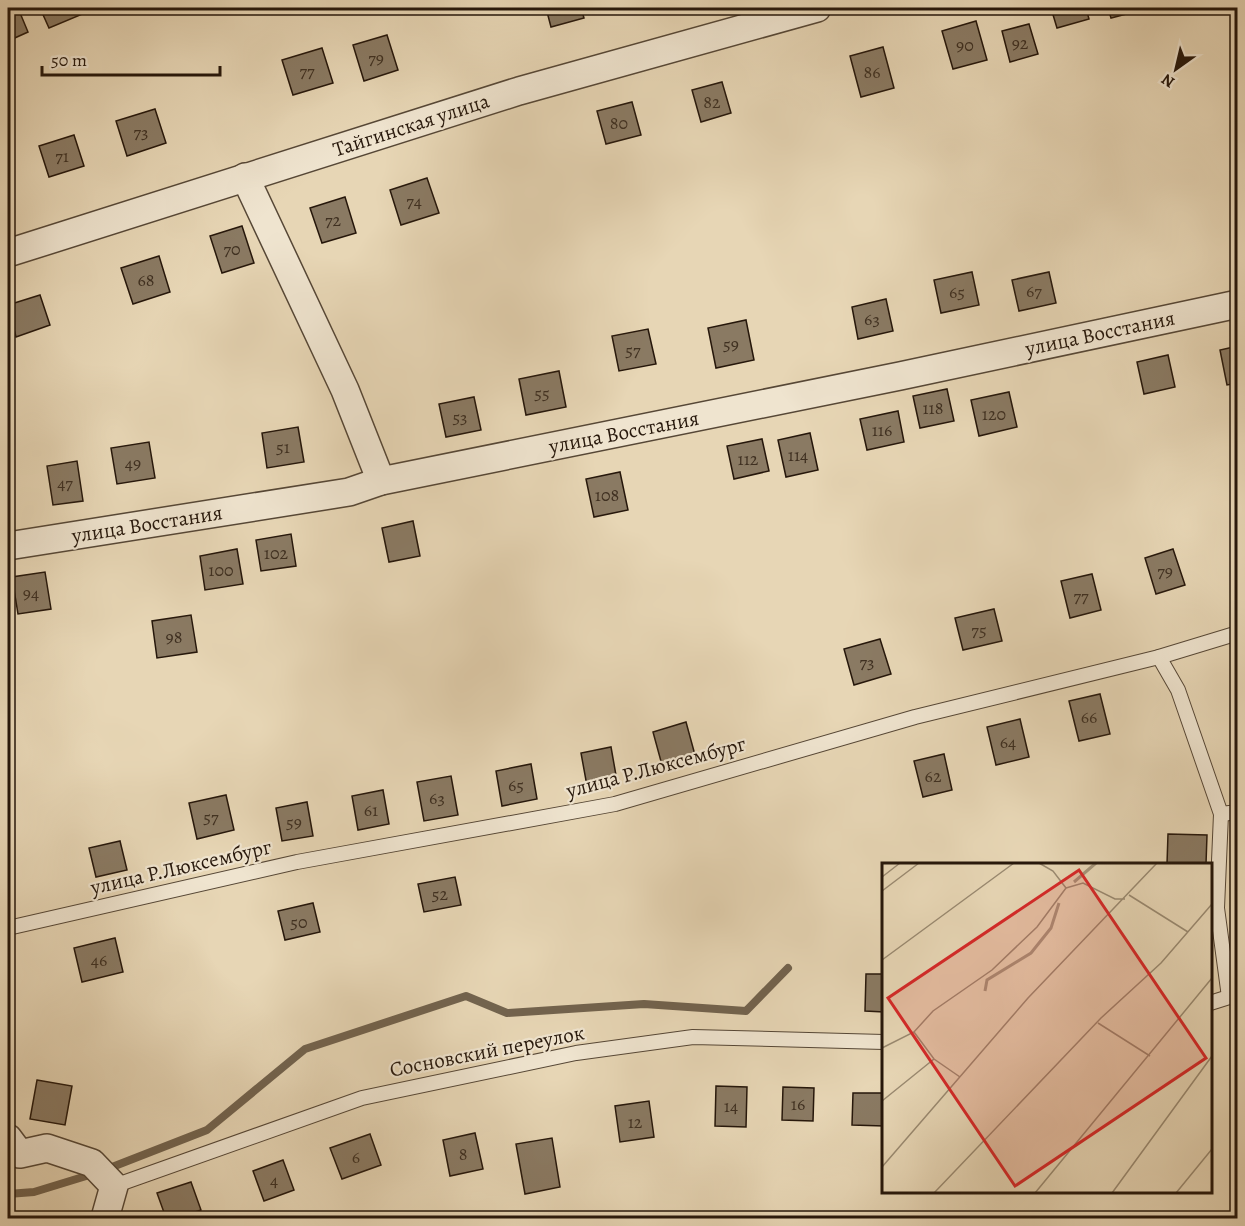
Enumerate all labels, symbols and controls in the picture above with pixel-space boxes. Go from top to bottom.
house number: 92 [1012,31,1029,55]
house number: 90 [956,33,974,57]
scale bar [42,39,220,77]
north arrow [1146,39,1206,99]
house number: 79 [368,46,384,70]
text: 50 m [51,48,87,72]
house number: 77 [299,59,315,83]
house number: 86 [863,60,881,84]
text: N [1157,68,1179,93]
street label: Тайгинская улица [329,86,493,163]
house number: 82 [703,90,721,114]
house number: 80 [610,111,628,135]
house number: 73 [133,120,149,144]
house number: 71 [55,144,69,168]
house number: 74 [406,189,422,213]
house number: 72 [325,208,341,232]
house number: 70 [223,237,241,261]
house number: 68 [137,268,155,292]
house number: 67 [1026,279,1042,303]
house number: 65 [949,280,965,304]
street label: улица Восстания [1022,303,1177,363]
house number: 63 [864,307,880,331]
house number: 59 [723,332,739,356]
house number: 57 [625,338,641,362]
house number: 55 [534,381,550,405]
house number: 118 [922,396,944,420]
house number: 120 [982,402,1006,426]
street label: улица Восстания [546,404,701,460]
house number: 53 [452,405,468,429]
house number: 116 [872,418,892,442]
house number: 51 [276,435,290,459]
house number: 114 [788,443,808,467]
house number: 112 [738,447,759,471]
house number: 49 [125,451,141,475]
house number: 47 [57,471,73,495]
house number: 108 [595,483,619,507]
street label: улица Восстания [69,498,224,550]
house number: 102 [264,541,289,565]
house number: 100 [208,558,234,582]
house number: 79 [1157,559,1173,583]
house number: 94 [23,581,39,605]
house number: 77 [1073,584,1089,608]
house number: 75 [971,618,987,642]
house number: 98 [166,625,182,649]
house number: 73 [859,650,875,674]
house number: 66 [1081,705,1097,729]
street label: улица Р.Люксембург [562,730,749,805]
house number: 64 [1000,730,1016,754]
house number: 62 [925,764,942,788]
house number: 65 [508,773,524,797]
house number: 63 [429,786,445,810]
house number: 61 [364,798,378,822]
house number: 57 [203,805,219,829]
house number: 59 [286,810,302,834]
street label: улица Р.Люксембург [87,833,274,902]
inset map [882,863,1212,1193]
house number: 52 [432,882,449,906]
house number: 50 [290,910,308,934]
house number: 46 [91,948,107,972]
street label: Сосновский переулок [387,1018,587,1084]
house number: 16 [791,1092,805,1116]
house number: 14 [724,1094,738,1118]
house number: 12 [628,1110,643,1134]
house number: 8 [459,1142,467,1166]
house number: 6 [352,1145,360,1169]
house number: 4 [270,1168,278,1192]

